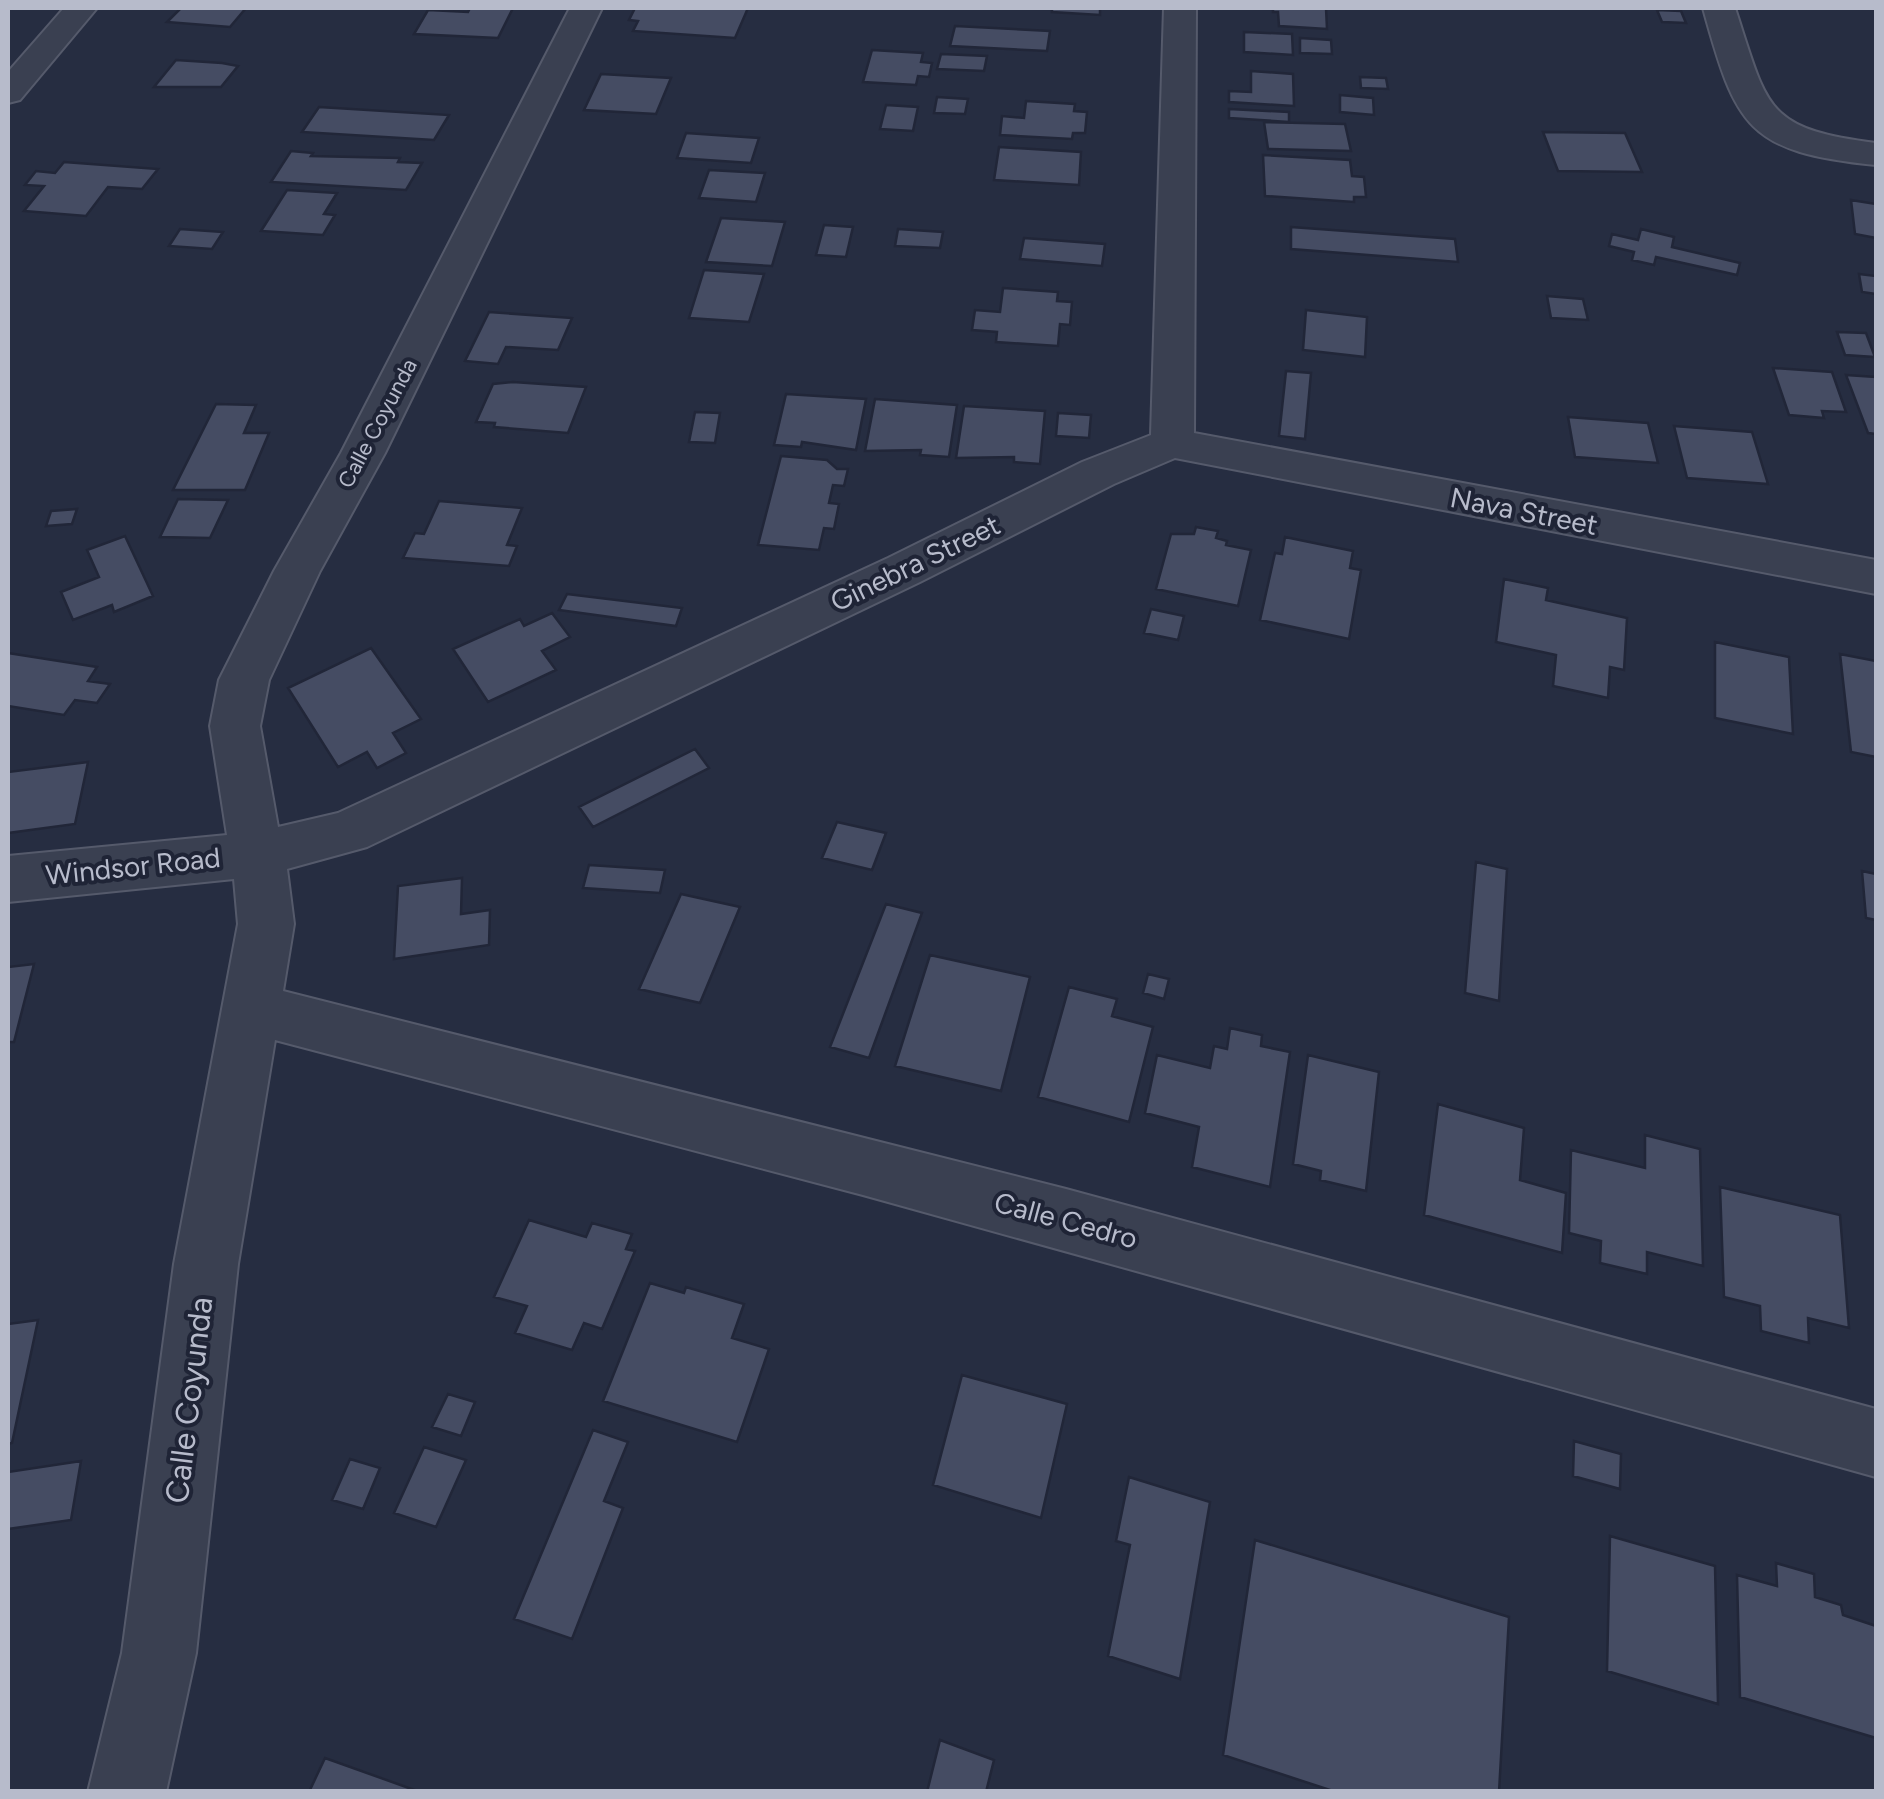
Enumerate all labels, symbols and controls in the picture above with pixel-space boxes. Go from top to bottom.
street label: Calle Coyunda [332,354,423,493]
street label: Nava Street [1447,480,1601,542]
street label: Ginebra Street [825,507,1005,619]
street label: Windsor Road [44,840,222,892]
street label: Calle Cedro [991,1185,1141,1255]
street label: Calle Coyunda [157,1295,221,1505]

